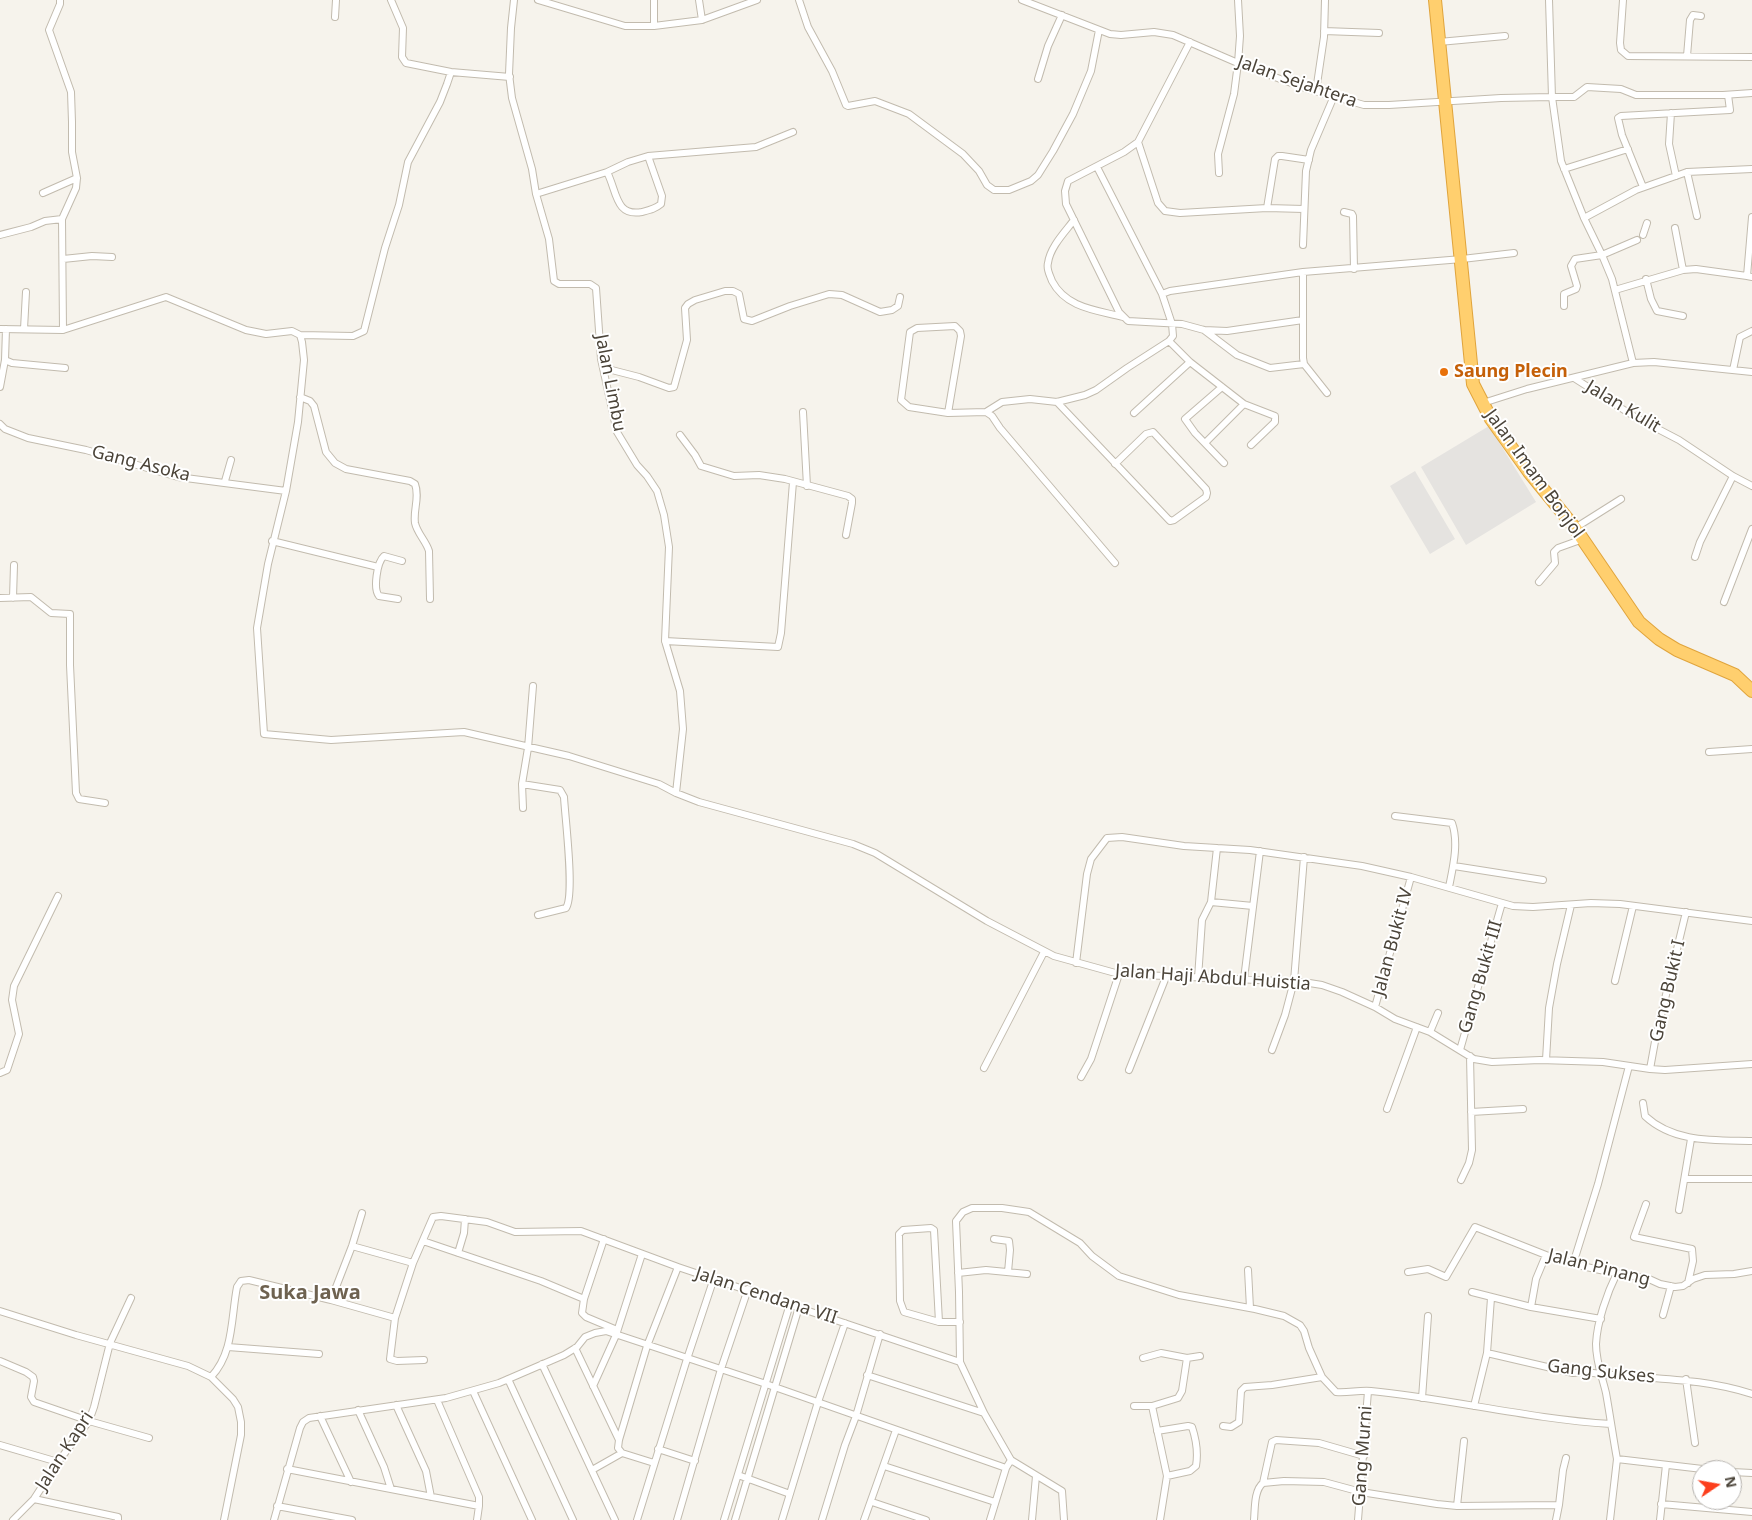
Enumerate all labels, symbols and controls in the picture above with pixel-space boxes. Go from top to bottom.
street label: Jalan Sejahtera [1234,51,1360,113]
street label: Jalan Limbu [590,333,630,433]
place label: Saung Plecin [1454,361,1568,383]
marker: Saung Plecin [1438,366,1450,378]
street label: Jalan Kulit [1582,376,1664,438]
street label: Jalan Imam Bonjol [1480,405,1588,543]
street label: Gang Asoka [89,441,193,487]
street label: Jalan Bukit IV [1368,886,1418,998]
street label: Gang Bukit III [1455,918,1507,1036]
street label: Gang Bukit I [1646,938,1690,1044]
street label: Jalan Haji Abdul Huistia [1114,960,1312,996]
street label: Jalan Pinang [1546,1245,1652,1291]
street label: Jalan Cendana VII [692,1263,840,1329]
district label: Suka Jawa [259,1281,361,1305]
street label: Gang Sukses [1546,1356,1656,1388]
street label: Gang Murni [1349,1405,1377,1507]
street label: Jalan Kapri [31,1407,99,1495]
north arrow [1692,1460,1742,1510]
text: N [1721,1474,1742,1490]

